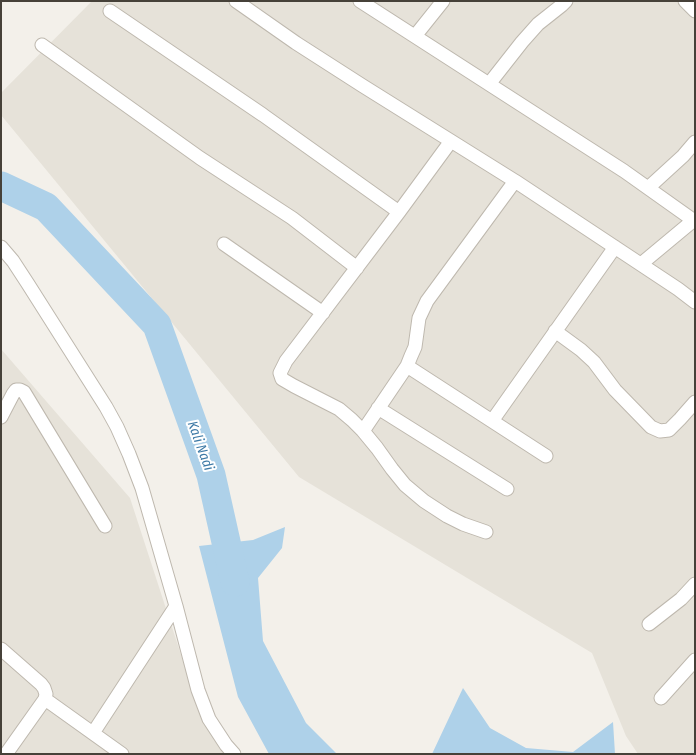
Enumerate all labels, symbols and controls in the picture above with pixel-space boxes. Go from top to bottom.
water label: Kali Nadi [183,419,217,473]

